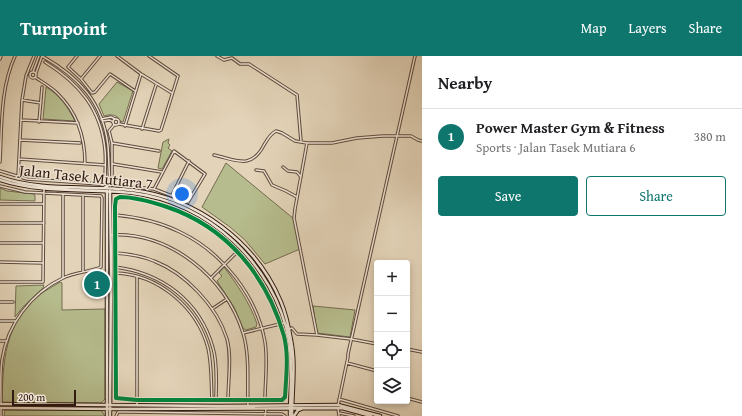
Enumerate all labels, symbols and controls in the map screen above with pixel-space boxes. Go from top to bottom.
text: Turnpoint [20,14,107,42]
text: Map [581,18,607,38]
text: Layers [629,18,667,38]
text: Share [689,18,722,38]
text: Nearby [438,70,492,95]
text: Power Master Gym & Fitness [476,117,665,138]
text: 1 [448,127,454,146]
text: 380 m [694,127,726,146]
text: Sports · Jalan Tasek Mutiara 6 [476,138,635,157]
street label: Jalan Tasek Mutiara 7 [16,159,154,194]
button: Save [438,176,578,216]
button: Share [586,176,726,216]
your location [172,184,192,204]
map controls [374,260,410,404]
button: + [374,260,410,296]
pin: 1 [84,269,110,299]
button: − [374,296,410,332]
button: locate [374,332,410,368]
button: layers [374,368,410,404]
scale bar [12,388,76,407]
text: 200 m [18,389,45,405]

